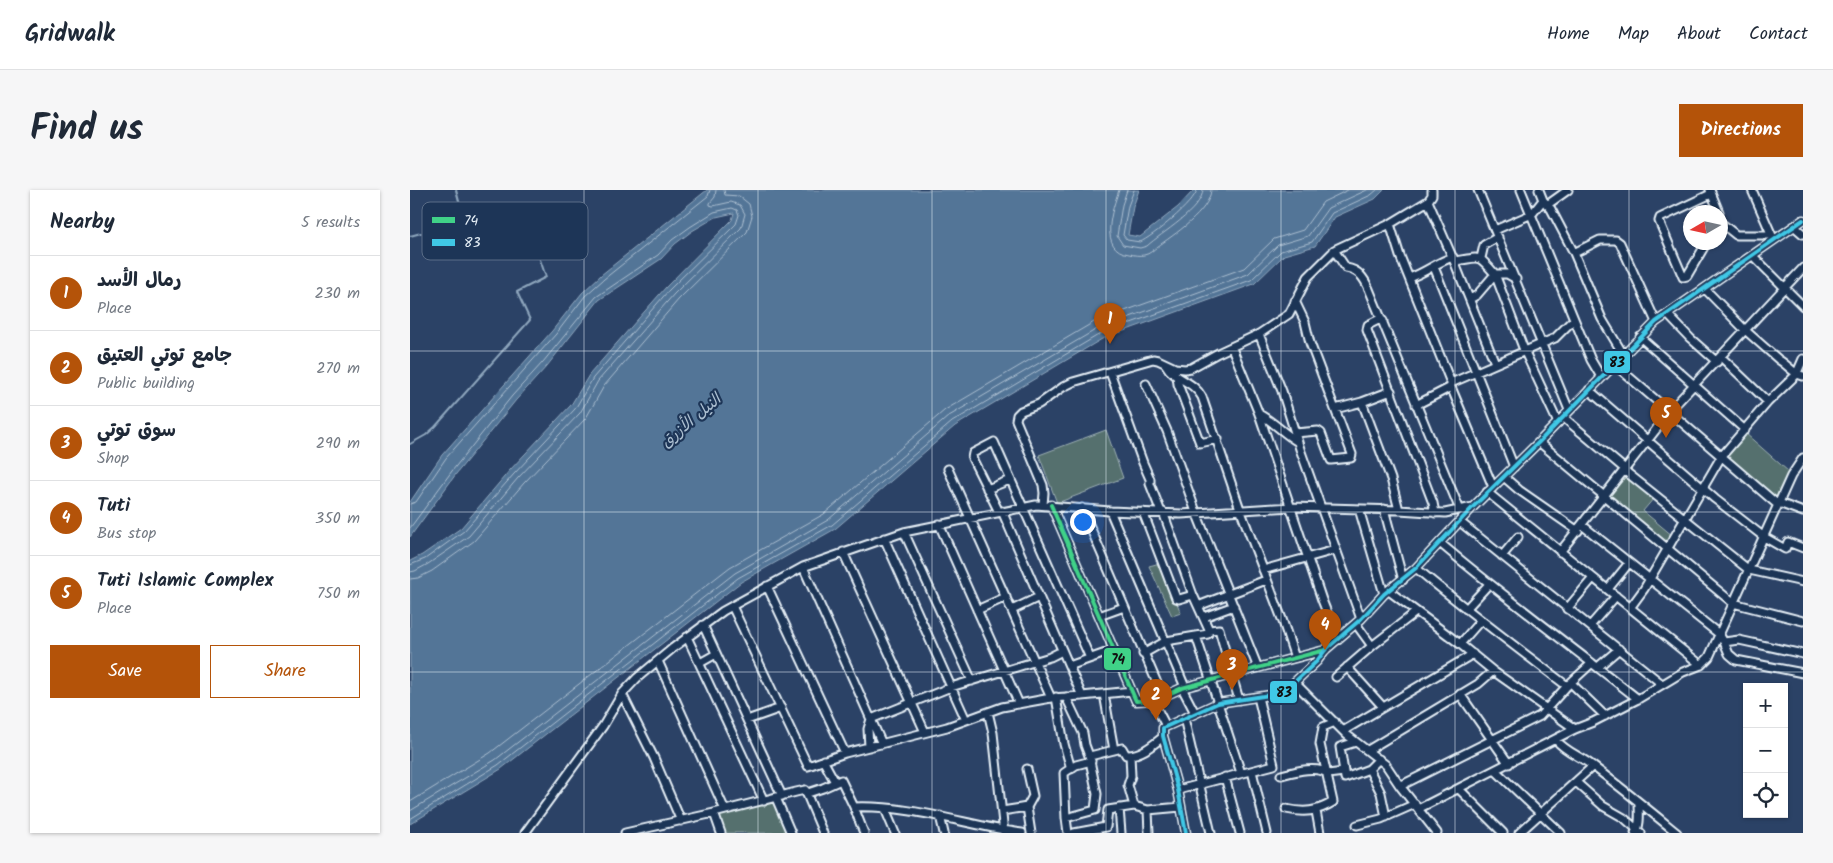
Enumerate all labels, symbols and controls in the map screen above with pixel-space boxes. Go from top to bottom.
text: Gridwalk [25,15,115,54]
text: Home [1547,20,1590,49]
text: Map [1618,20,1649,49]
text: About [1677,20,1721,49]
text: Contact [1749,20,1808,49]
text: Find us [30,102,143,158]
button: Directions [1679,104,1803,157]
legend [422,202,588,260]
north arrow [1683,205,1728,250]
text: Nearby [50,206,115,239]
text: 5 results [301,210,360,235]
text: 74 [464,210,478,232]
text: 83 [464,232,480,254]
text: رمال الأسد [97,266,181,296]
text: 1 [64,281,68,306]
text: 230 m [314,281,360,306]
text: Place [97,296,131,321]
pin: 1 [1094,303,1126,344]
text: جامع توتي العتيق [97,341,232,371]
line badge: 83 [1603,350,1631,374]
text: 83 [1609,352,1625,374]
text: 2 [61,356,71,381]
text: 270 m [316,356,360,381]
text: Public building [97,371,195,396]
water label: النيل الأزرق [655,387,729,454]
pin: 5 [1650,397,1682,438]
text: سوق توتي [97,416,176,446]
text: 3 [62,431,70,456]
text: 290 m [316,431,360,456]
text: Shop [97,446,129,471]
text: Tuti [97,491,130,521]
text: 4 [62,506,70,531]
text: 350 m [315,506,360,531]
your location [1070,509,1096,535]
text: Bus stop [97,521,156,546]
text: Tuti Islamic Complex [97,566,274,596]
text: 5 [62,581,70,606]
text: 750 m [317,581,360,606]
text: Place [97,596,131,621]
pin: 4 [1309,609,1341,650]
button: Save [50,645,200,698]
button: Share [210,645,360,698]
line badge: 74 [1103,647,1132,671]
text: 74 [1111,649,1125,671]
pin: 3 [1216,649,1248,690]
pin: 2 [1140,679,1172,720]
line badge: 83 [1269,680,1298,704]
text: 83 [1276,682,1292,704]
map controls [1743,683,1788,818]
button: + [1743,683,1788,728]
button: − [1743,728,1788,773]
button: locate [1743,773,1788,818]

